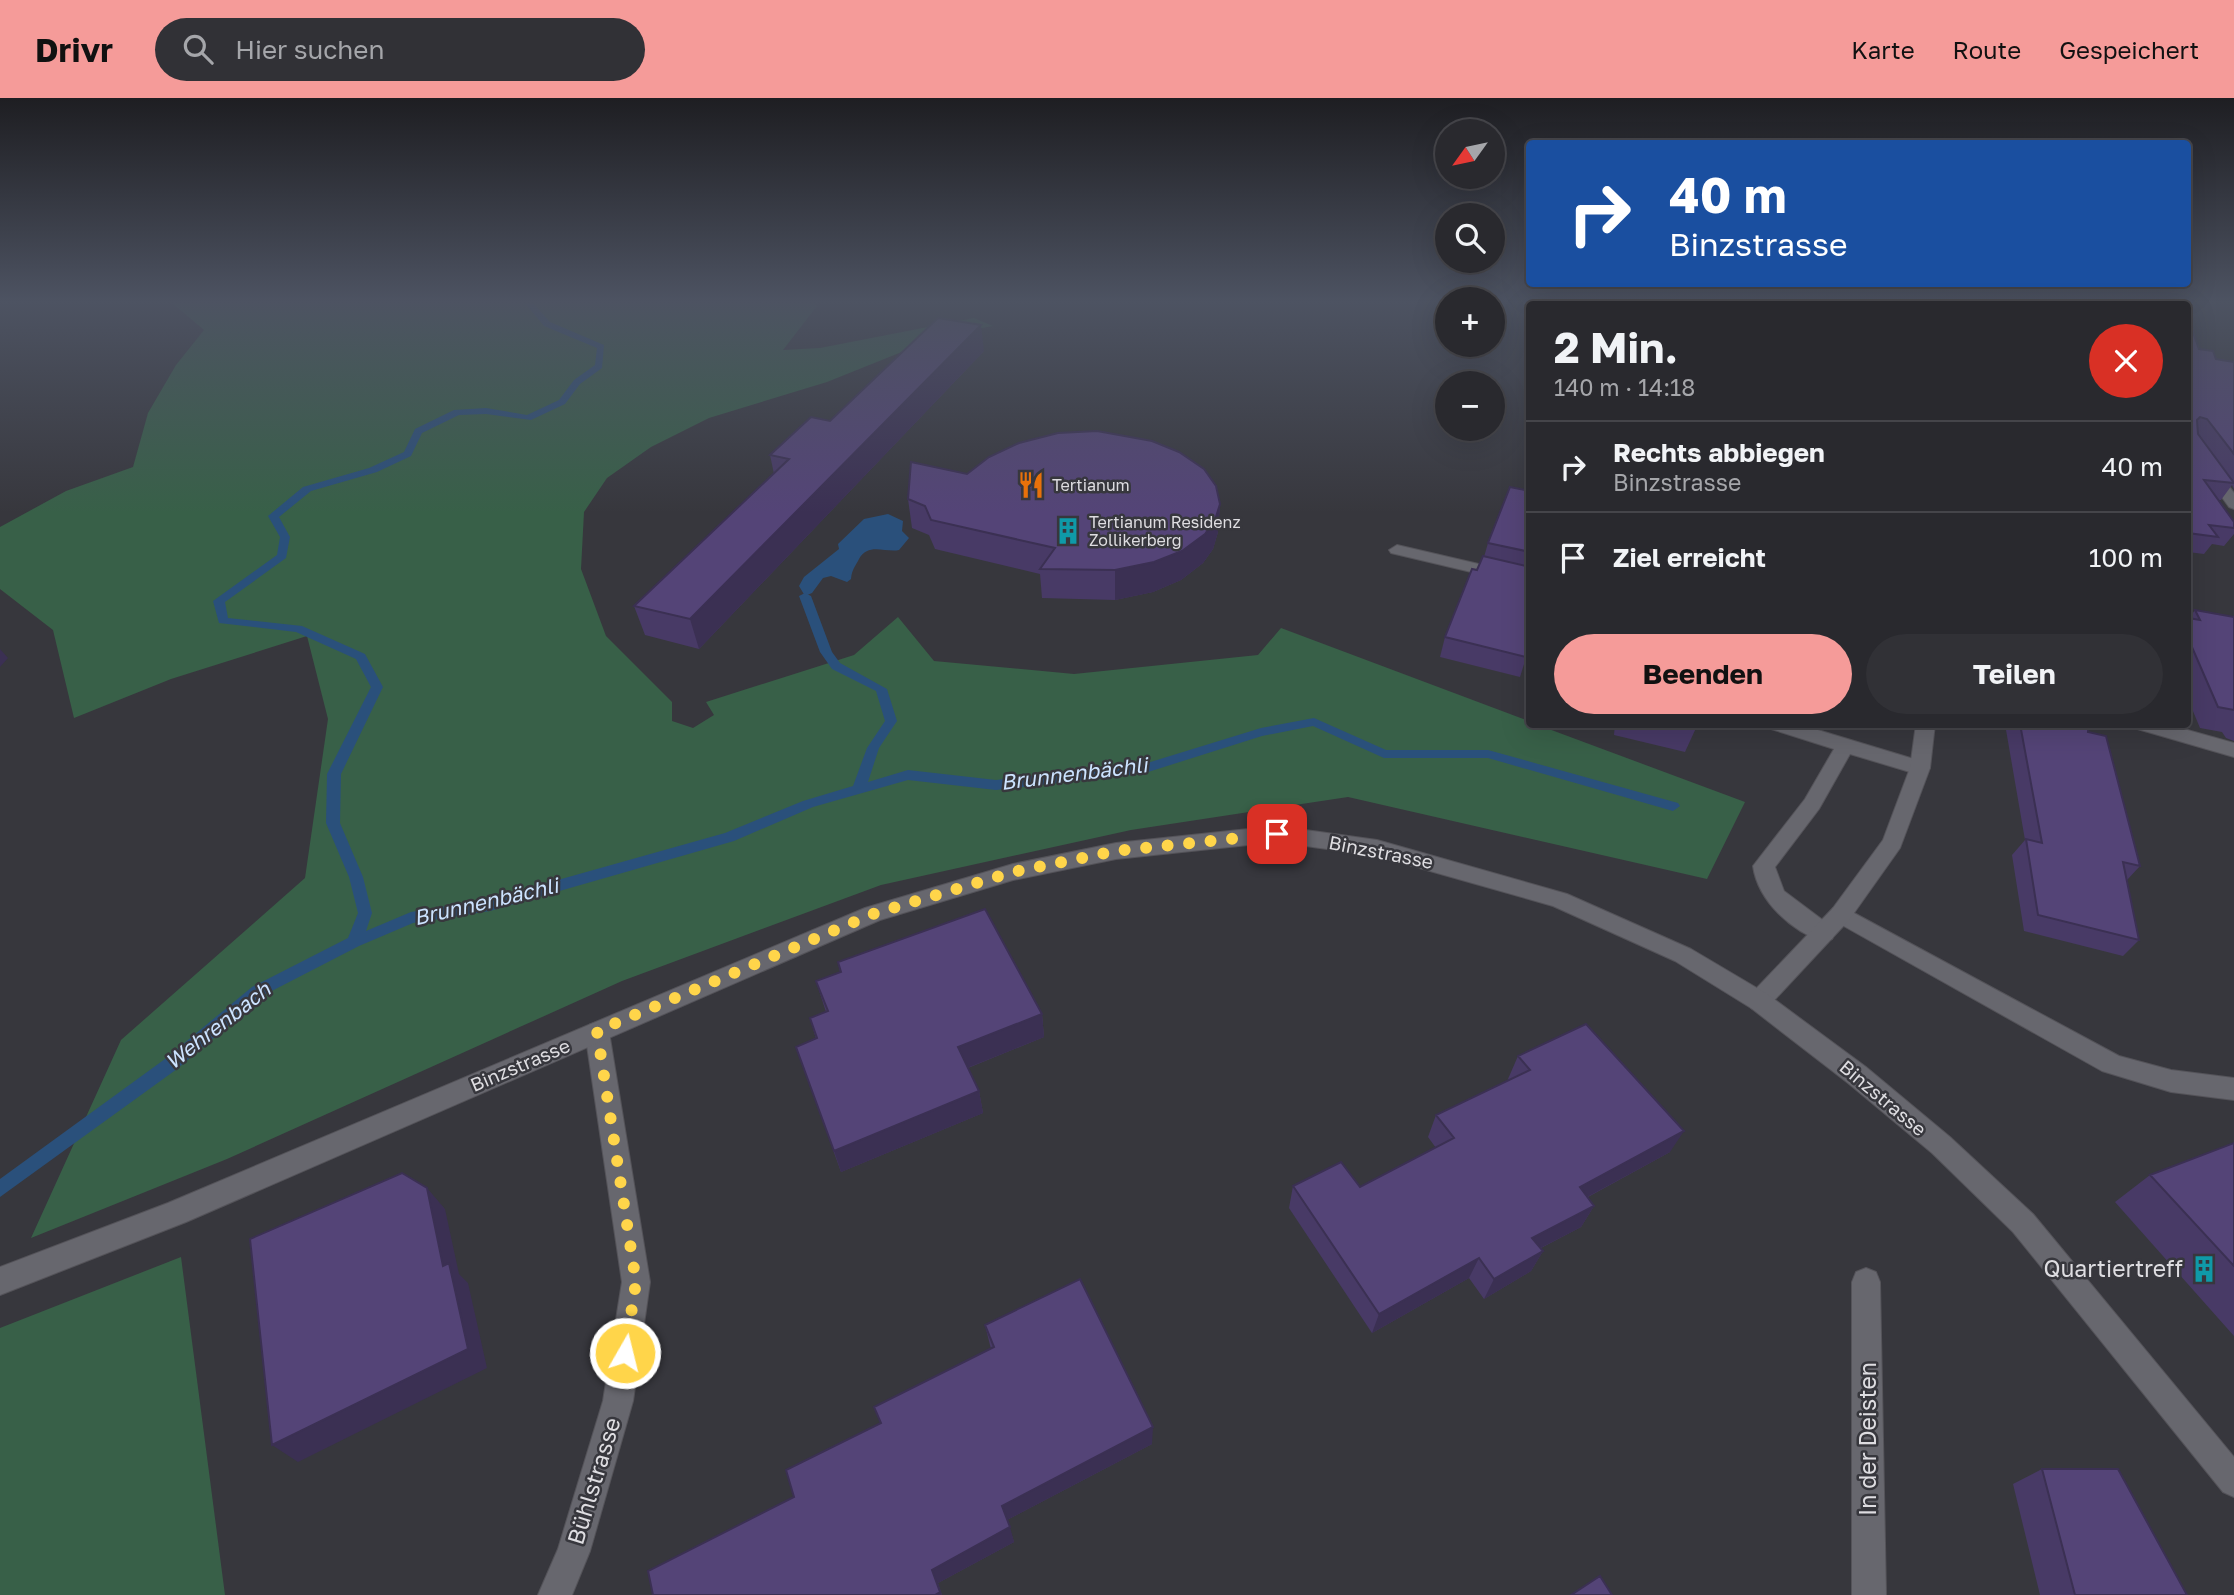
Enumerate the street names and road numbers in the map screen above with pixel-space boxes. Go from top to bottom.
street label: Binzstrasse [1327,830,1435,873]
street label: Binzstrasse [467,1033,573,1096]
street label: Binzstrasse [1835,1055,1931,1140]
street label: In der Deisten [1853,1362,1881,1516]
street label: Bühlstrasse [560,1414,626,1548]

